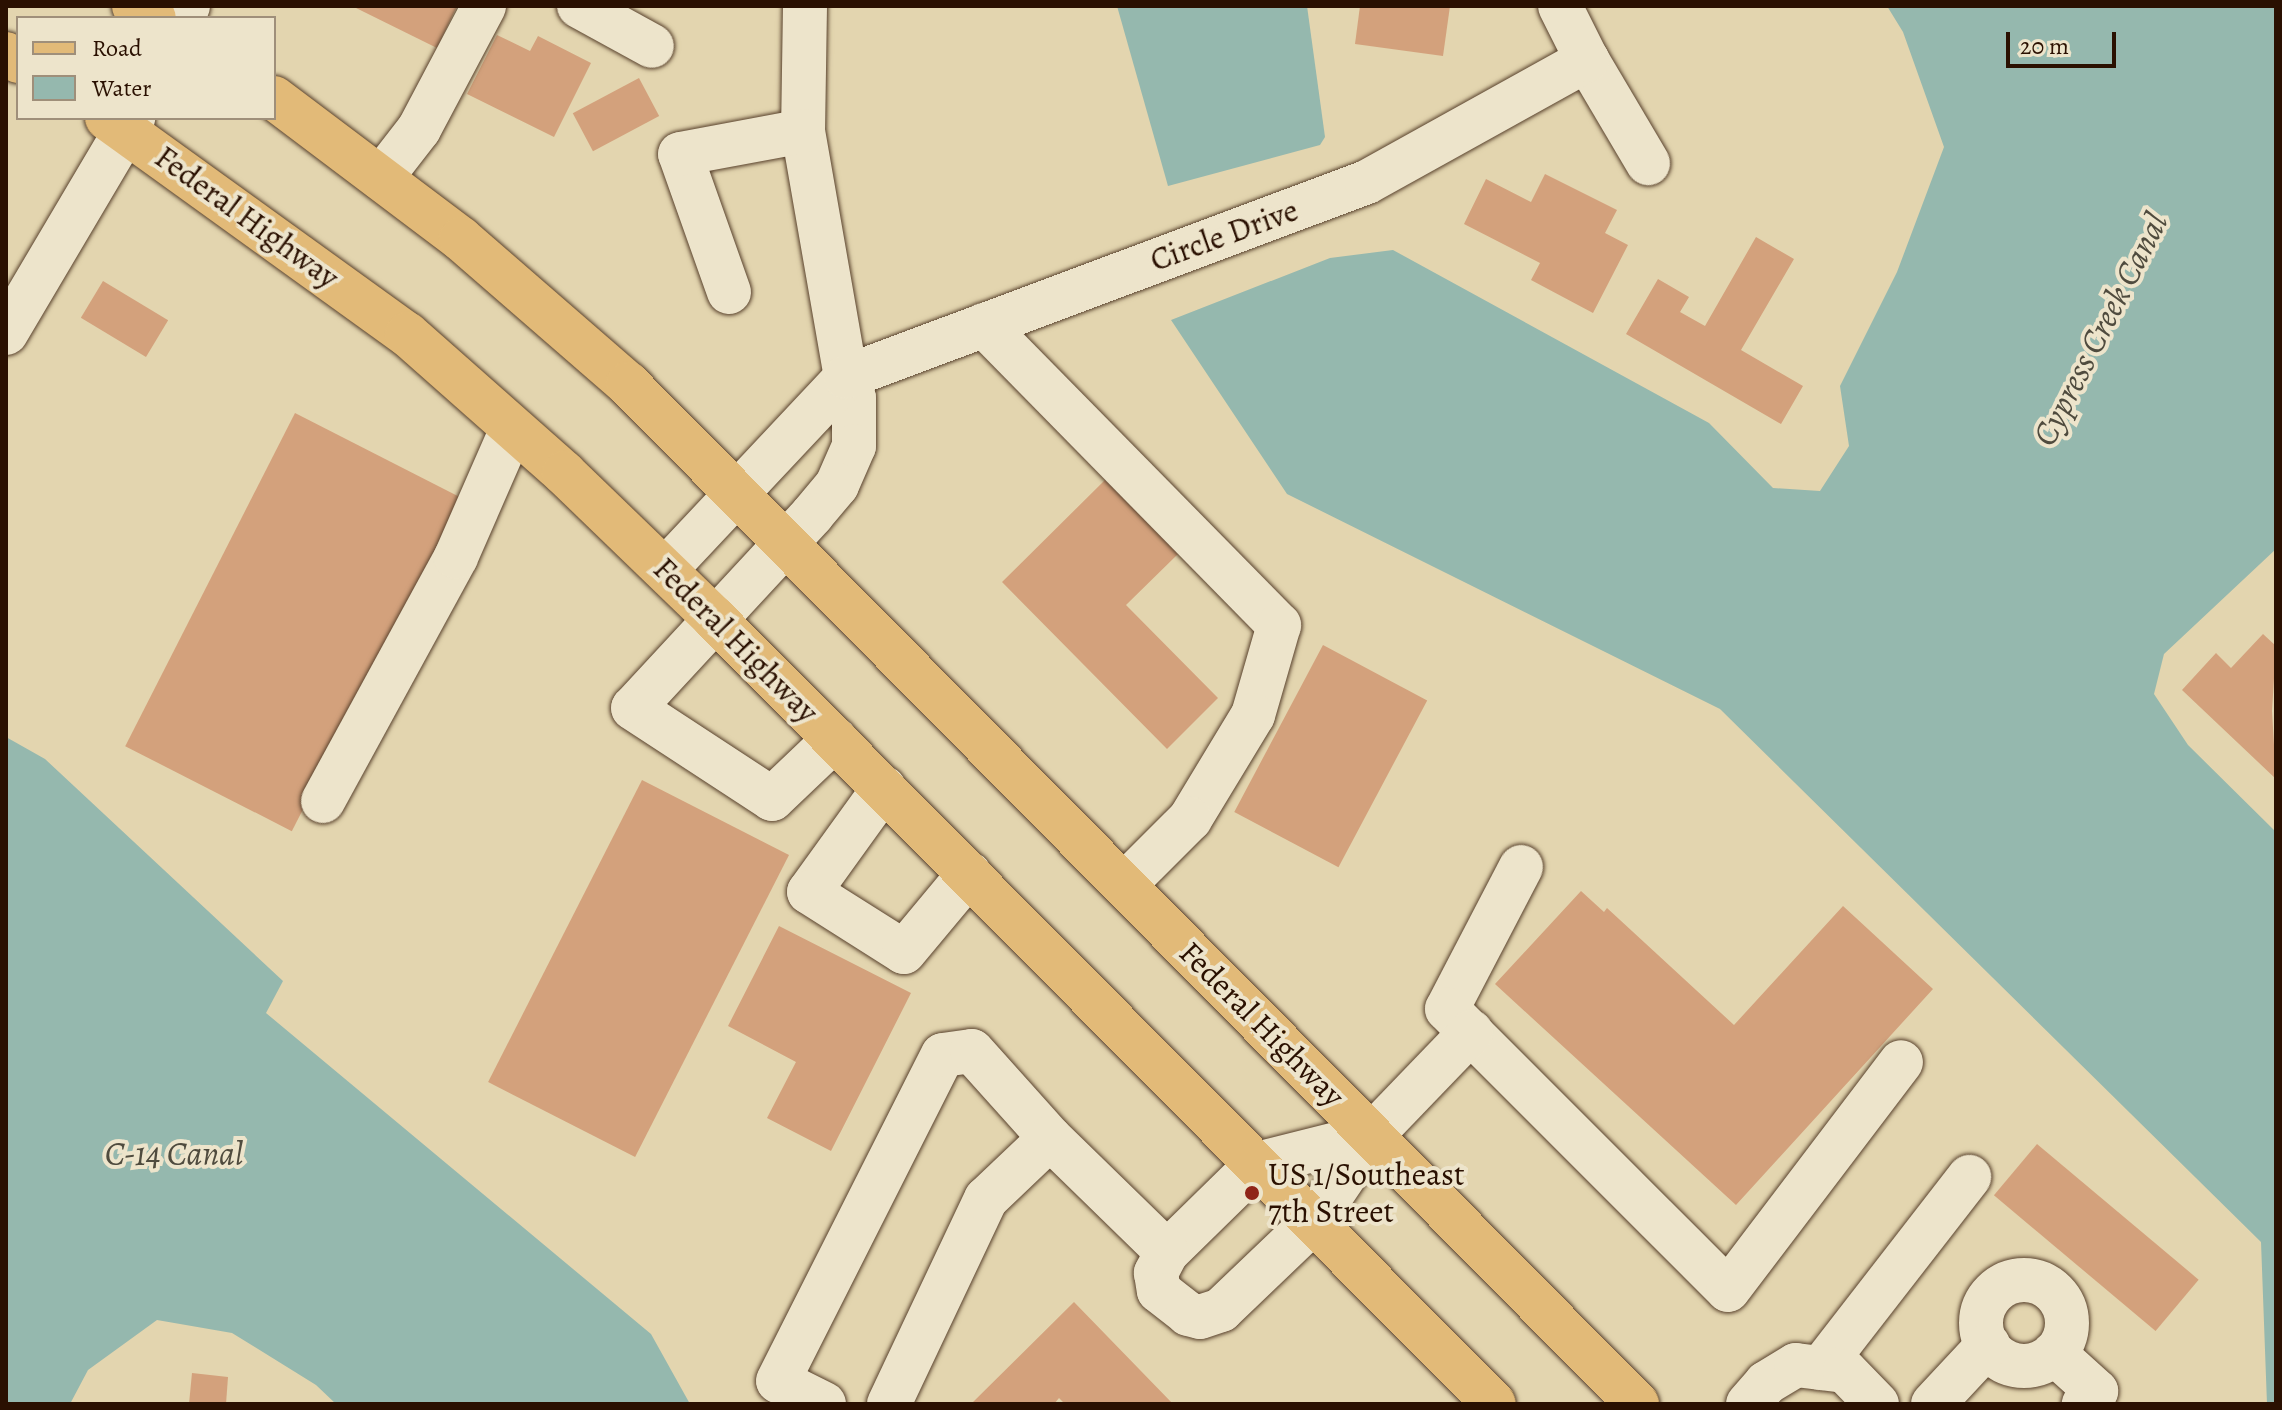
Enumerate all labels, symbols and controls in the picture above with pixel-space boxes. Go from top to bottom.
legend [16,16,276,120]
scale bar [2010,16,2120,66]
text: 20 m [2020,30,2069,62]
text: Road [92,32,142,64]
text: Water [92,72,152,104]
street label: Federal Highway [148,137,346,297]
street label: Circle Drive [1145,191,1303,279]
water label: Cypress Creek Canal [2024,206,2176,452]
street label: Federal Highway [645,549,827,731]
street label: Federal Highway [1171,933,1353,1115]
water label: C-14 Canal [105,1134,243,1174]
place label: US 1/Southeast 7th Street [1268,1156,1464,1231]
marker: US 1/Southeast 7th Street [1243,1184,1261,1202]

